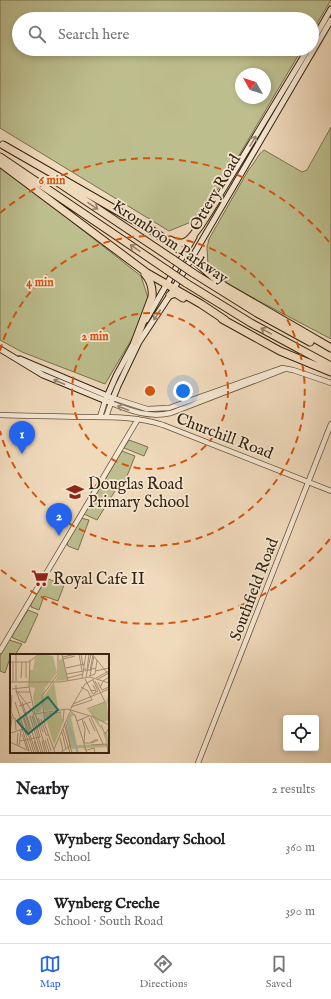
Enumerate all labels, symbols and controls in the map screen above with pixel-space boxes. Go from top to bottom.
search box [12,12,319,56]
icon: search [26,23,48,45]
text: Search here [58,25,129,44]
north arrow [235,68,271,104]
one-way arrow [249,135,257,147]
street label: Ottery Road [186,151,246,235]
text: 6 min [39,173,66,188]
street label: Kromboom Parkway [108,196,232,289]
one-way arrow [88,202,99,210]
one-way arrow [130,244,141,252]
text: 4 min [26,275,54,290]
one-way arrow [153,309,161,320]
one-way arrow [260,327,272,335]
text: 2 min [81,329,109,344]
one-way arrow [53,378,65,386]
your location [173,381,193,401]
centre of rings [143,384,157,398]
one-way arrow [117,404,129,411]
street label: Churchill Road [173,409,276,465]
pin: 1 [9,421,35,454]
place label: Douglas Road Primary School [88,475,190,513]
school or university icon: Douglas Road Primary School [65,482,85,502]
pin: 2 [46,503,72,536]
street label: Southfield Road [226,535,284,644]
supermarket icon: Royal Cafe II [30,568,50,588]
place label: Royal Cafe II [53,570,145,590]
inset map [10,654,109,753]
map controls [283,715,319,751]
button: locate [283,715,319,751]
text: Nearby [16,779,69,800]
text: 2 results [271,781,315,798]
text: Wynberg Secondary School [54,830,225,849]
text: 1 [27,839,31,856]
text: 360 m [285,839,315,856]
text: School [54,849,91,866]
text: Wynberg Creche [54,894,160,913]
text: 2 [26,903,32,920]
text: 390 m [285,903,315,920]
text: School · South Road [54,913,163,930]
tab: Map [39,953,61,991]
tab: Directions [140,953,187,991]
tab: Saved [266,953,292,991]

